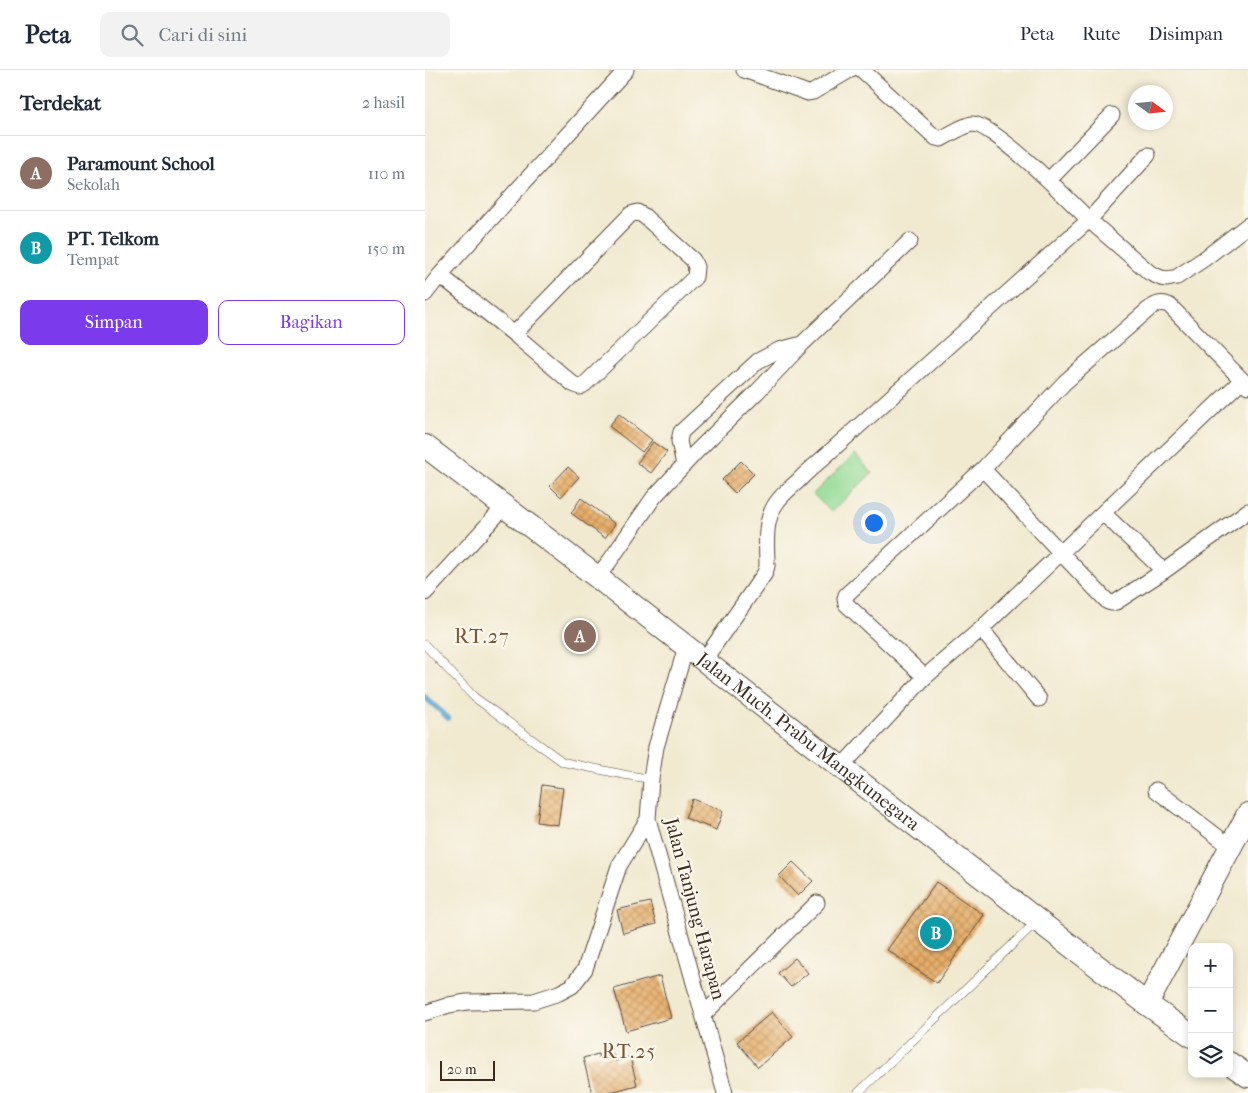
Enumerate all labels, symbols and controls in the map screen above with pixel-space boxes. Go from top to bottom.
search box [100,12,450,57]
text: Peta [25,21,70,49]
icon: search [118,21,146,49]
text: Cari di sini [158,24,247,46]
text: Peta [1020,24,1054,45]
text: Rute [1082,24,1120,45]
text: Disimpan [1148,24,1223,45]
north arrow [1128,85,1173,130]
text: Terdekat [20,91,101,115]
text: 2 hasil [362,93,405,112]
text: Paramount School [67,153,215,175]
text: A [31,164,41,183]
text: 110 m [368,164,405,183]
text: Sekolah [67,175,120,194]
text: PT. Telkom [67,228,159,250]
text: B [31,239,41,258]
text: 150 m [367,239,405,258]
text: Tempat [67,250,119,269]
button: Simpan [20,300,208,345]
button: Bagikan [218,300,405,345]
your location [861,510,887,536]
pin: A [564,617,596,655]
district label: RT.27 [454,625,510,648]
street label: Jalan Much. Prabu Mangkunegara [691,647,924,835]
street label: Jalan Tanjung Harapan [660,814,730,1002]
pin: B [920,914,952,952]
map controls [1188,943,1233,1078]
button: + [1188,943,1233,988]
button: − [1188,988,1233,1033]
button: layers [1188,1033,1233,1078]
district label: RT.25 [602,1040,656,1063]
scale bar [440,1058,495,1081]
text: 20 m [447,1061,477,1078]

